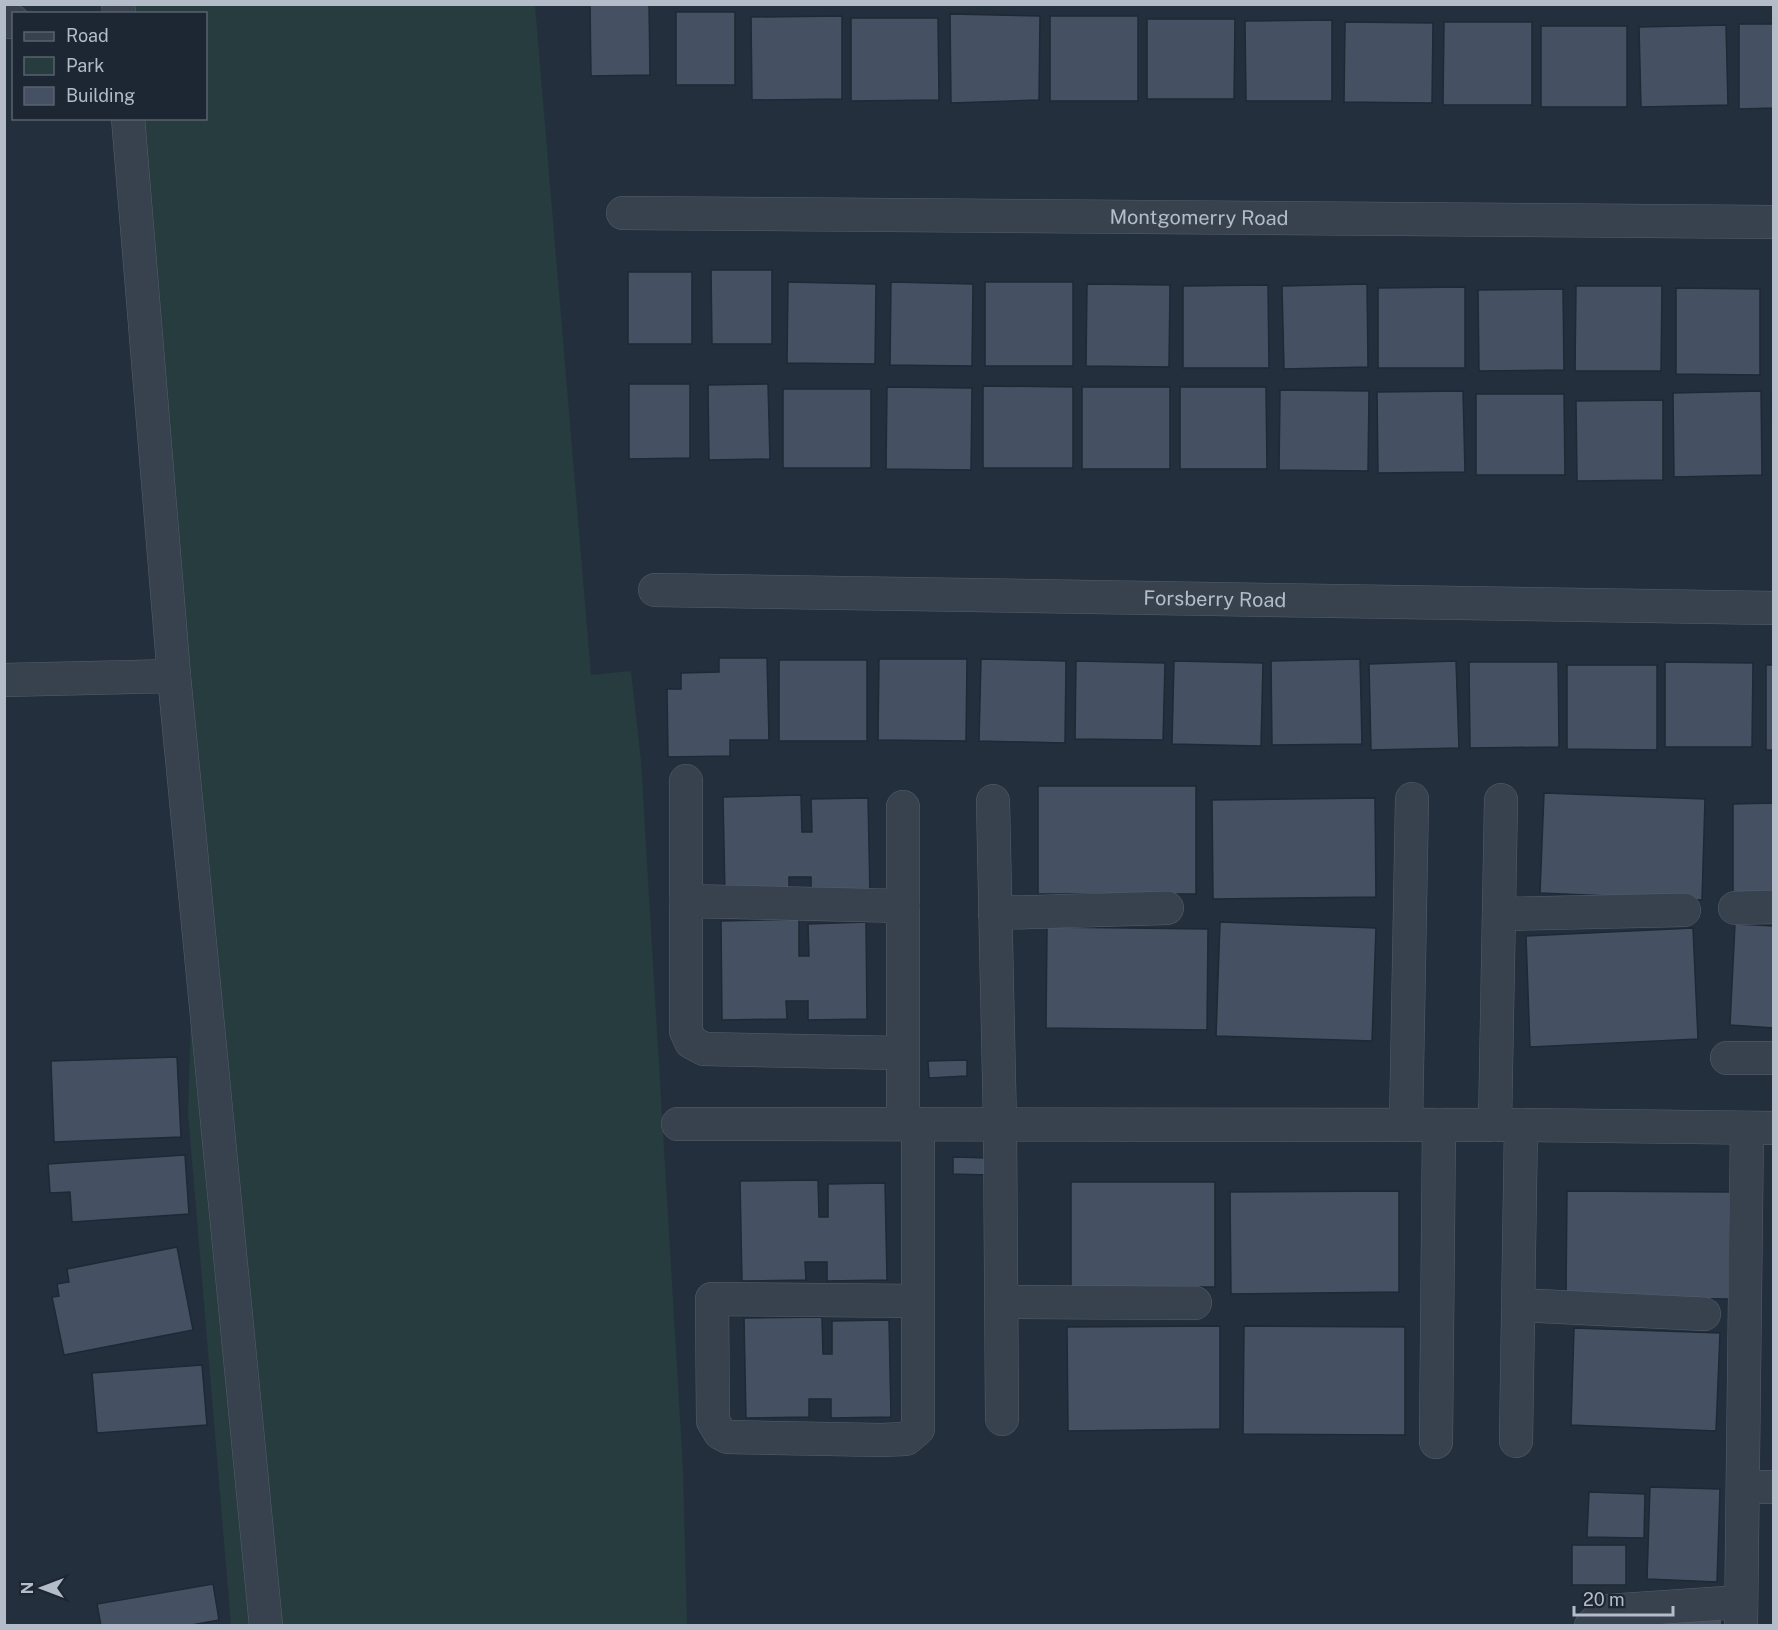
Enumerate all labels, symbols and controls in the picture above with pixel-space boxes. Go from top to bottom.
legend [12,12,207,120]
text: Road [66,25,109,46]
text: Park [66,55,104,76]
text: Building [66,85,135,106]
street label: Montgomerry Road [1109,205,1289,230]
street label: Forsberry Road [1143,586,1287,612]
north arrow [12,1558,72,1618]
scale bar [1574,1579,1673,1617]
text: N [18,1582,37,1594]
text: 20 m [1583,1589,1625,1610]

